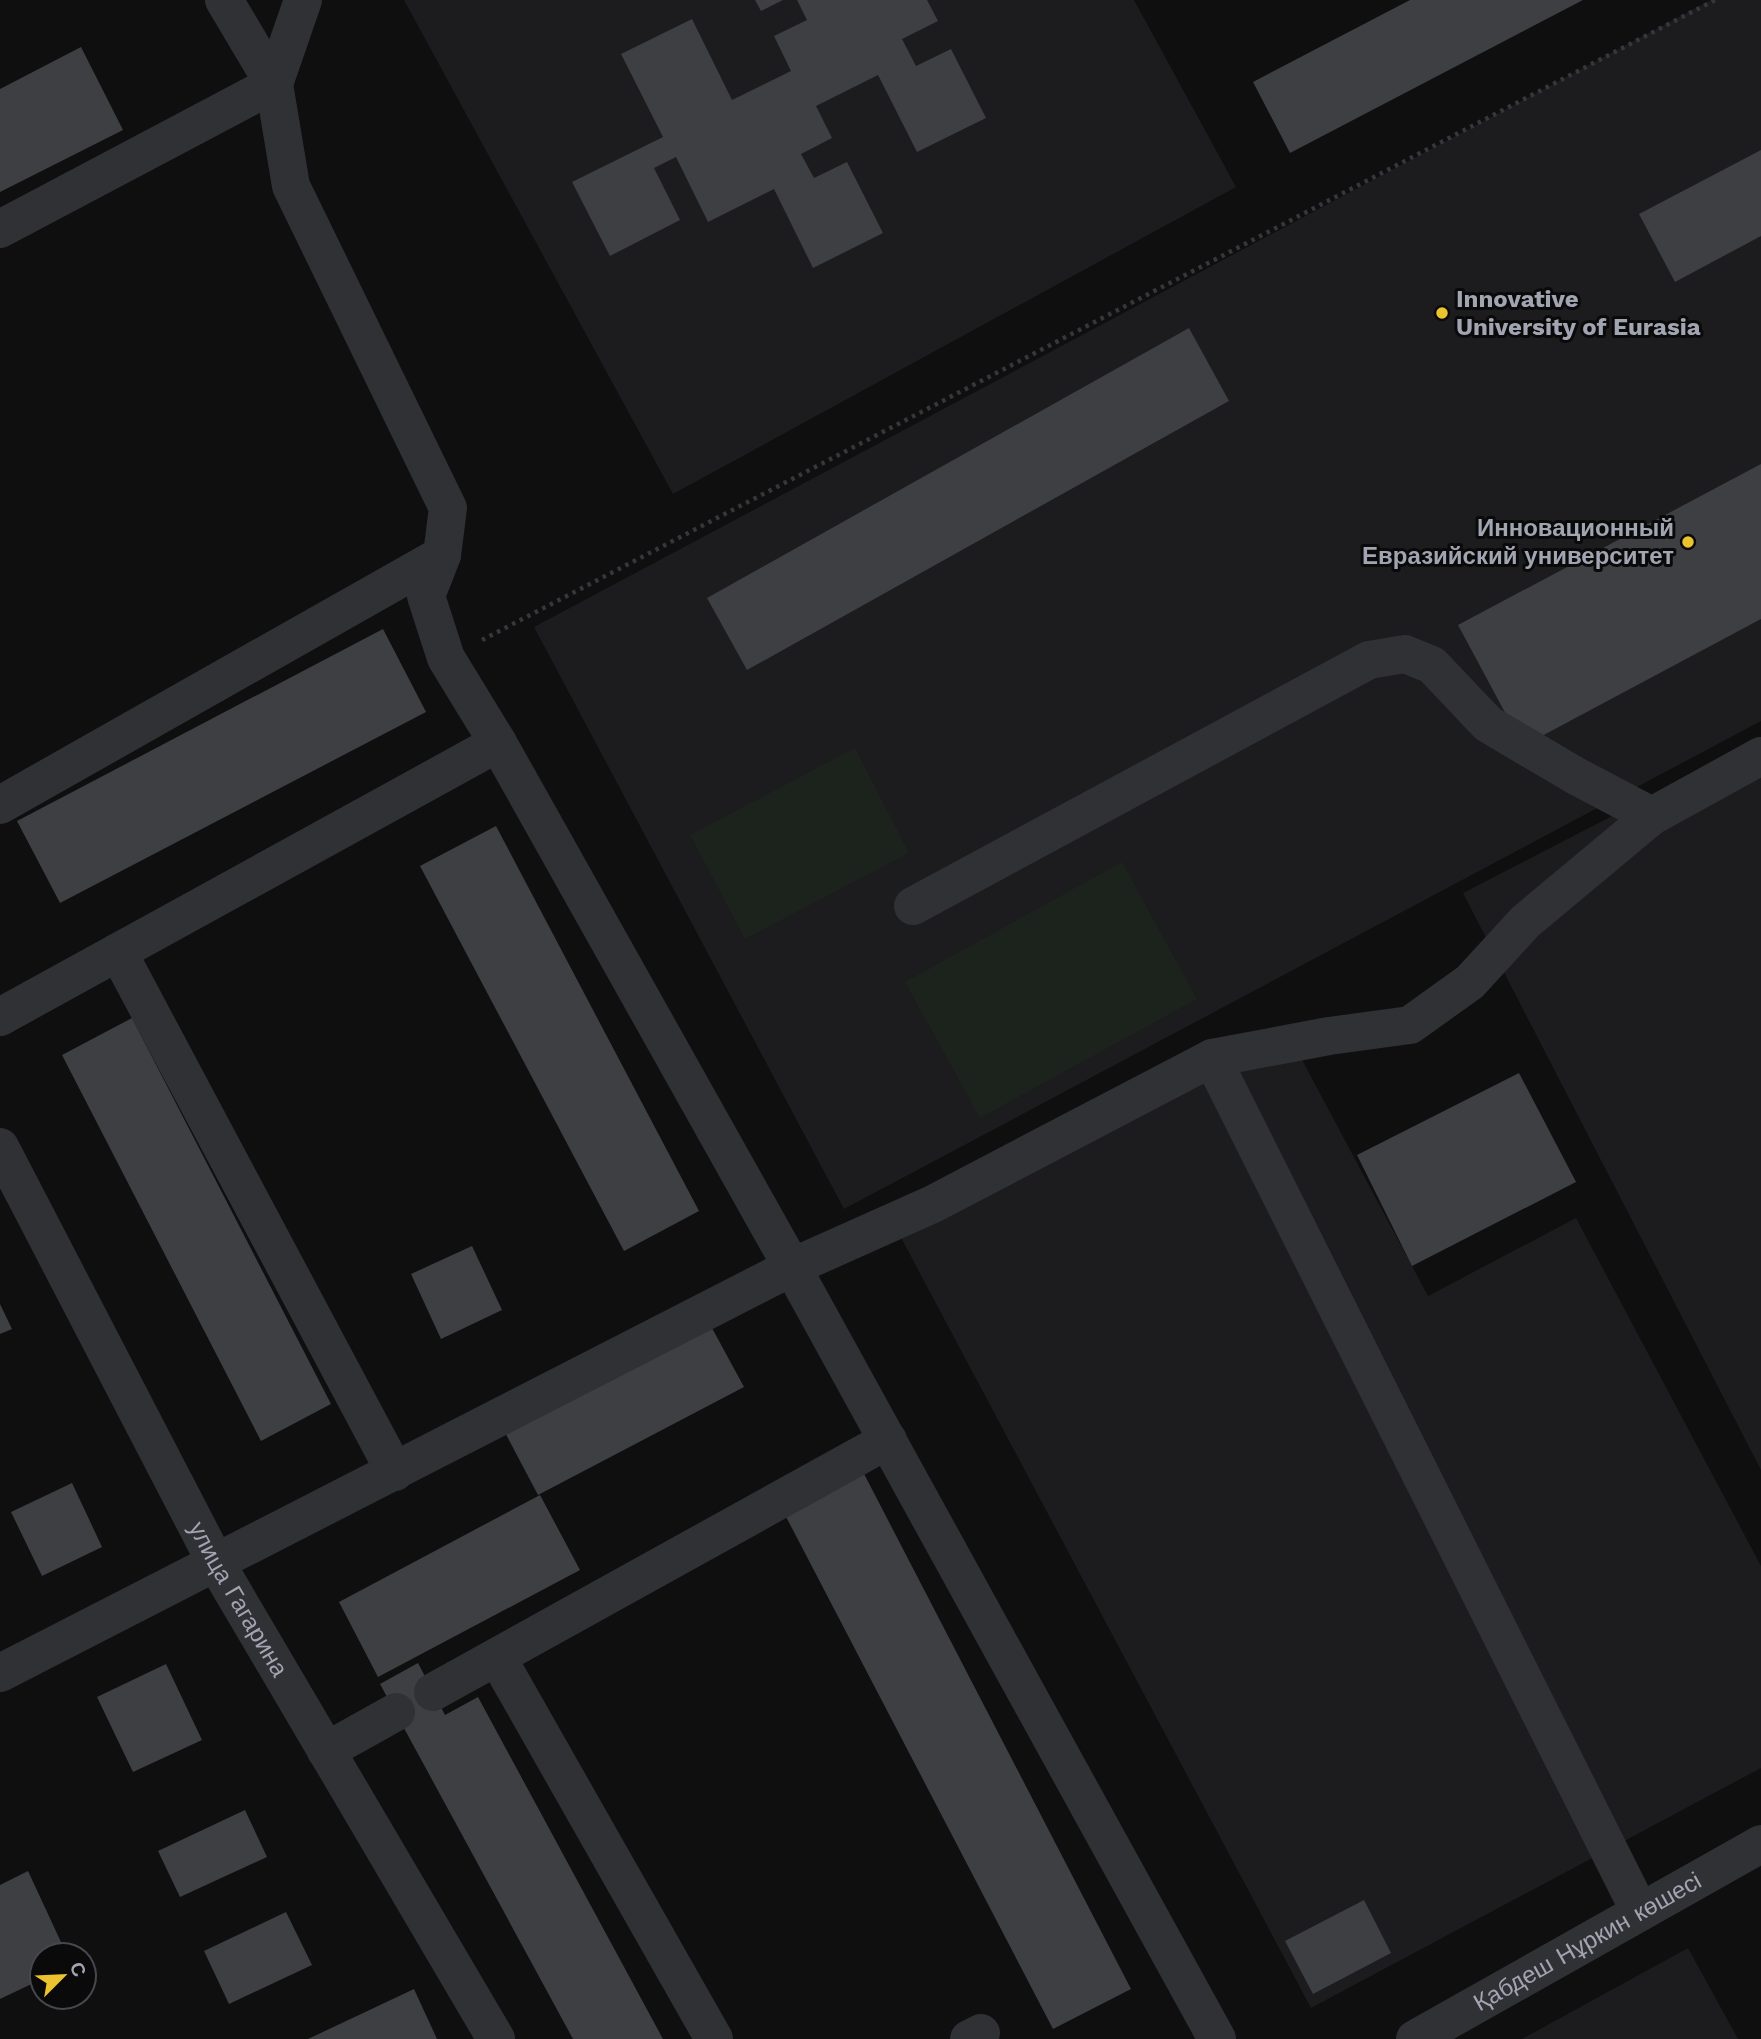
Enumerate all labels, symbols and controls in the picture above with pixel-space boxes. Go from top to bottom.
place label: Innovative University of Eurasia [1456,285,1701,341]
marker: Innovative University of Eurasia [1434,305,1450,321]
place label: Инновационный Евразийский университет [1362,514,1674,570]
marker: Инновационный Евразийский университет [1680,534,1696,550]
street label: улица Гагарина [183,1517,294,1682]
street label: Қабдеш Нұркин көшесі [1469,1867,1706,2017]
north arrow [28,1941,98,2011]
text: С [65,1958,91,1980]

